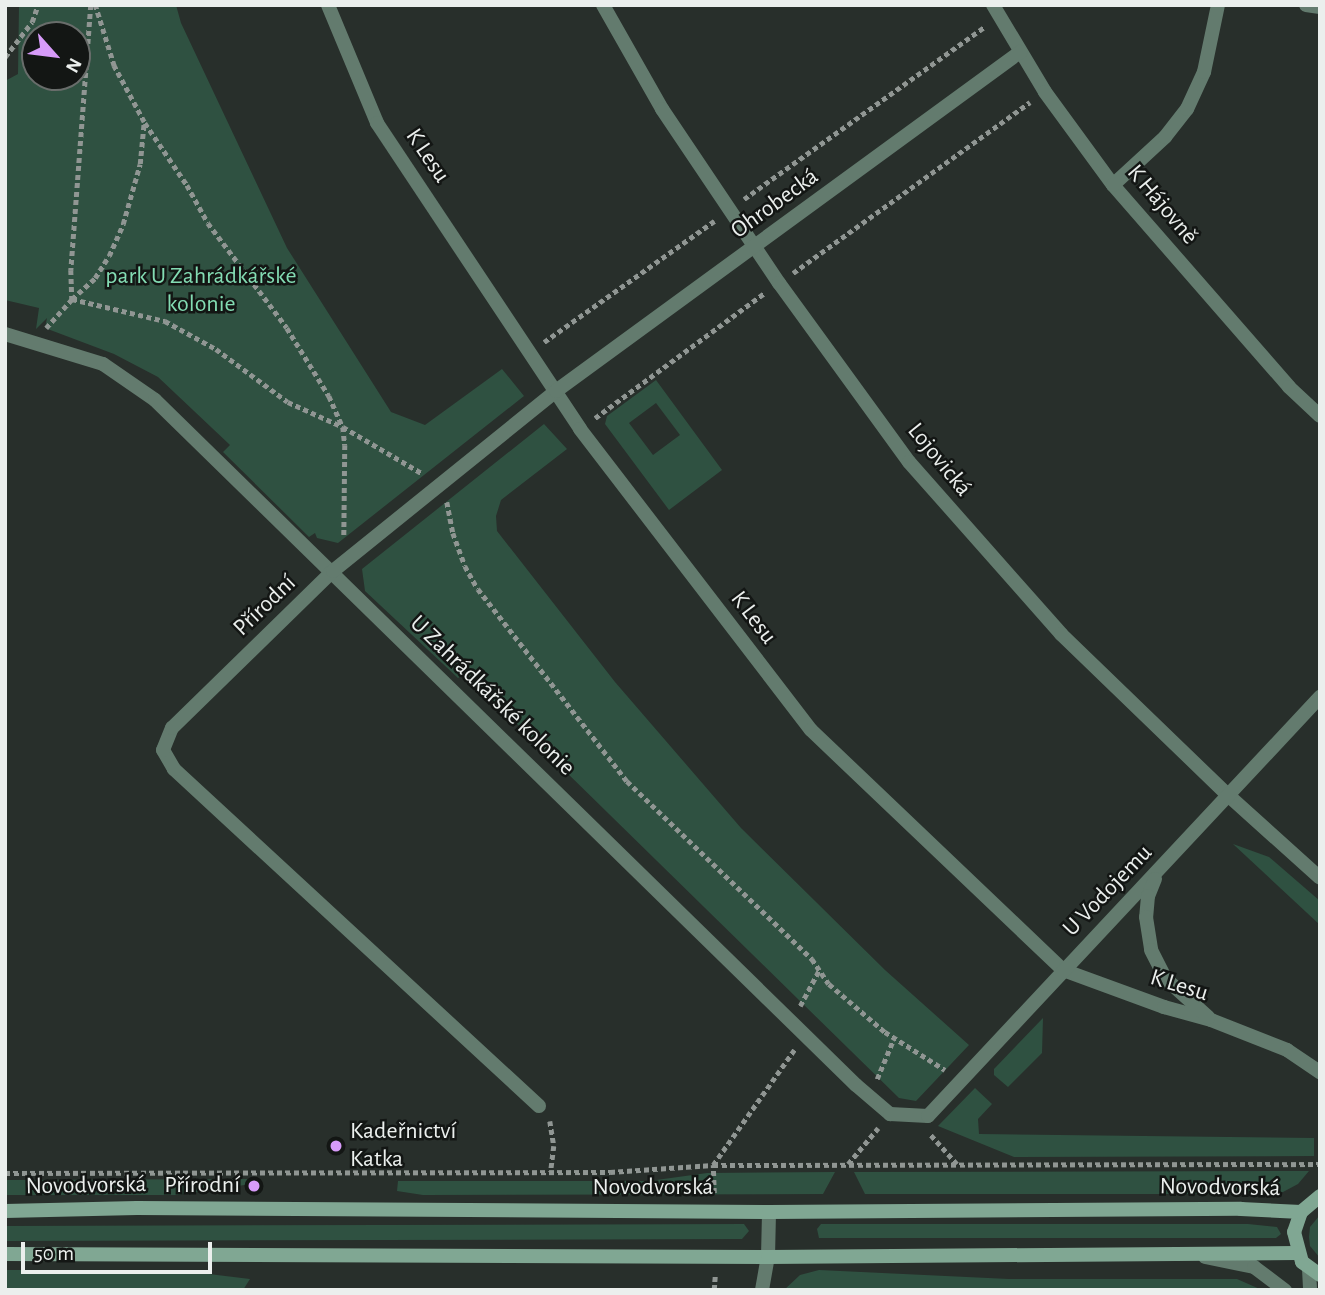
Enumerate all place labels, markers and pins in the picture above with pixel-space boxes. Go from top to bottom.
place label: Kadeřnictví Katka [350,1118,456,1174]
marker: Kadeřnictví Katka [328,1138,344,1154]
place label: Přírodní [164,1172,240,1200]
marker: Přírodní [246,1178,262,1194]

